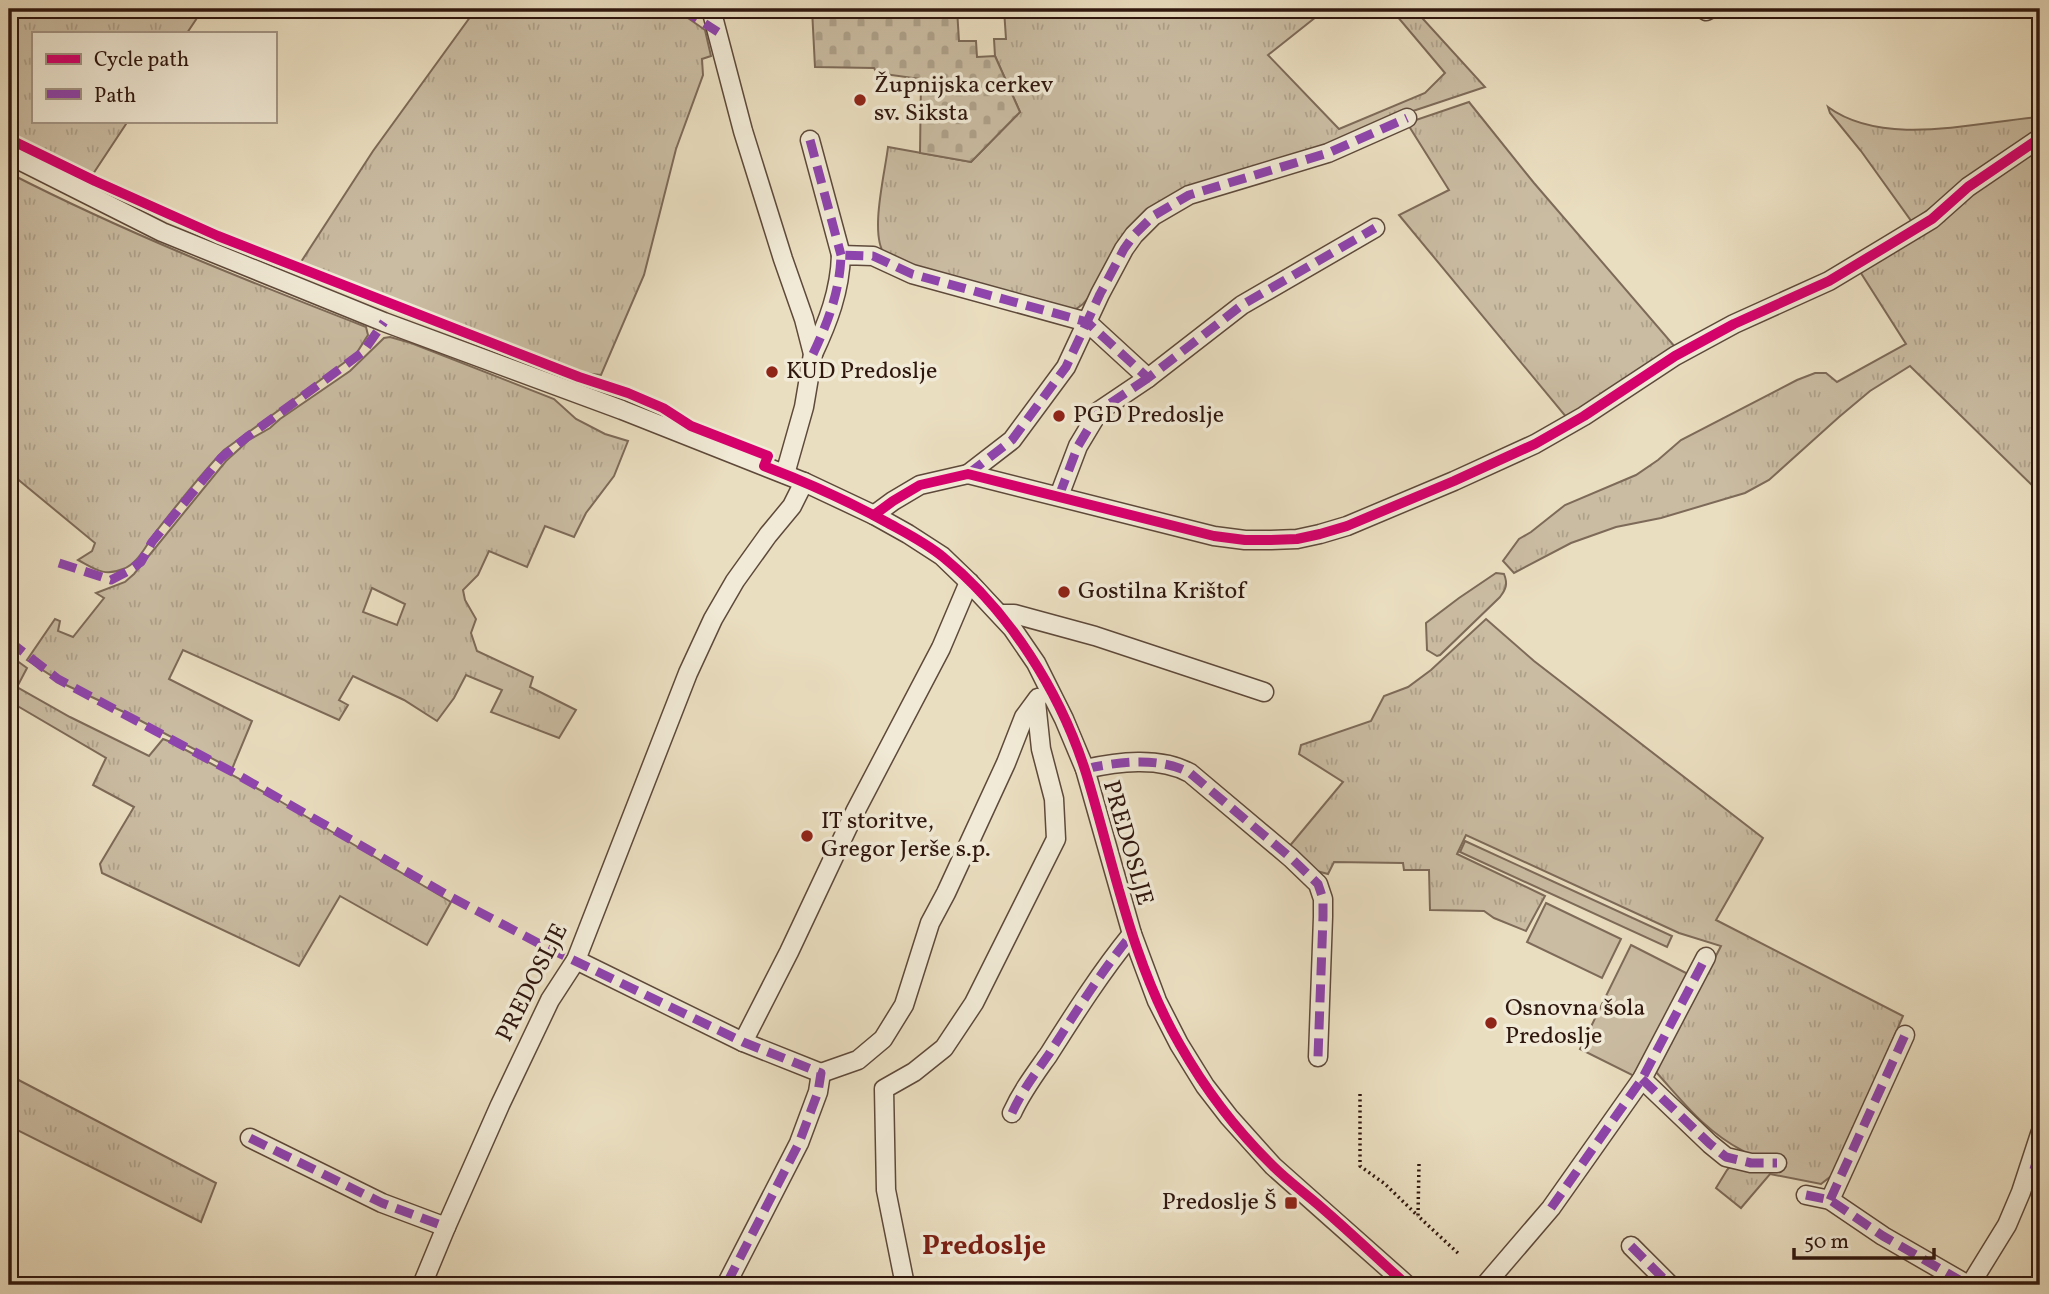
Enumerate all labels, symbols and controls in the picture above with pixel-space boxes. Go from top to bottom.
legend [32,32,276,122]
text: Cycle path [94,46,189,75]
place label: Župnijska cerkev sv. Siksta [874,69,1054,131]
text: Path [94,82,136,111]
marker: Župnijska cerkev sv. Siksta [852,92,868,108]
place label: KUD Predoslje [786,355,937,389]
marker: KUD Predoslje [764,364,780,380]
place label: PGD Predoslje [1073,399,1224,433]
marker: PGD Predoslje [1051,408,1067,424]
place label: Gostilna Krištof [1078,575,1248,609]
marker: Gostilna Krištof [1056,584,1072,600]
street label: PREDOSLJE [1093,776,1161,910]
place label: IT storitve, Gregor Jerše s.p. [821,805,991,867]
marker: IT storitve, Gregor Jerše s.p. [799,828,815,844]
street label: PREDOSLJE [489,918,577,1048]
place label: Osnovna šola Predoslje [1505,992,1645,1054]
marker: Osnovna šola Predoslje [1483,1015,1499,1031]
place label: Predoslje Š [1162,1186,1277,1220]
marker: Predoslje Š [1283,1195,1299,1211]
scale bar [1794,1217,1934,1261]
district label: Predoslje [922,1227,1046,1266]
text: 50 m [1804,1228,1849,1257]

